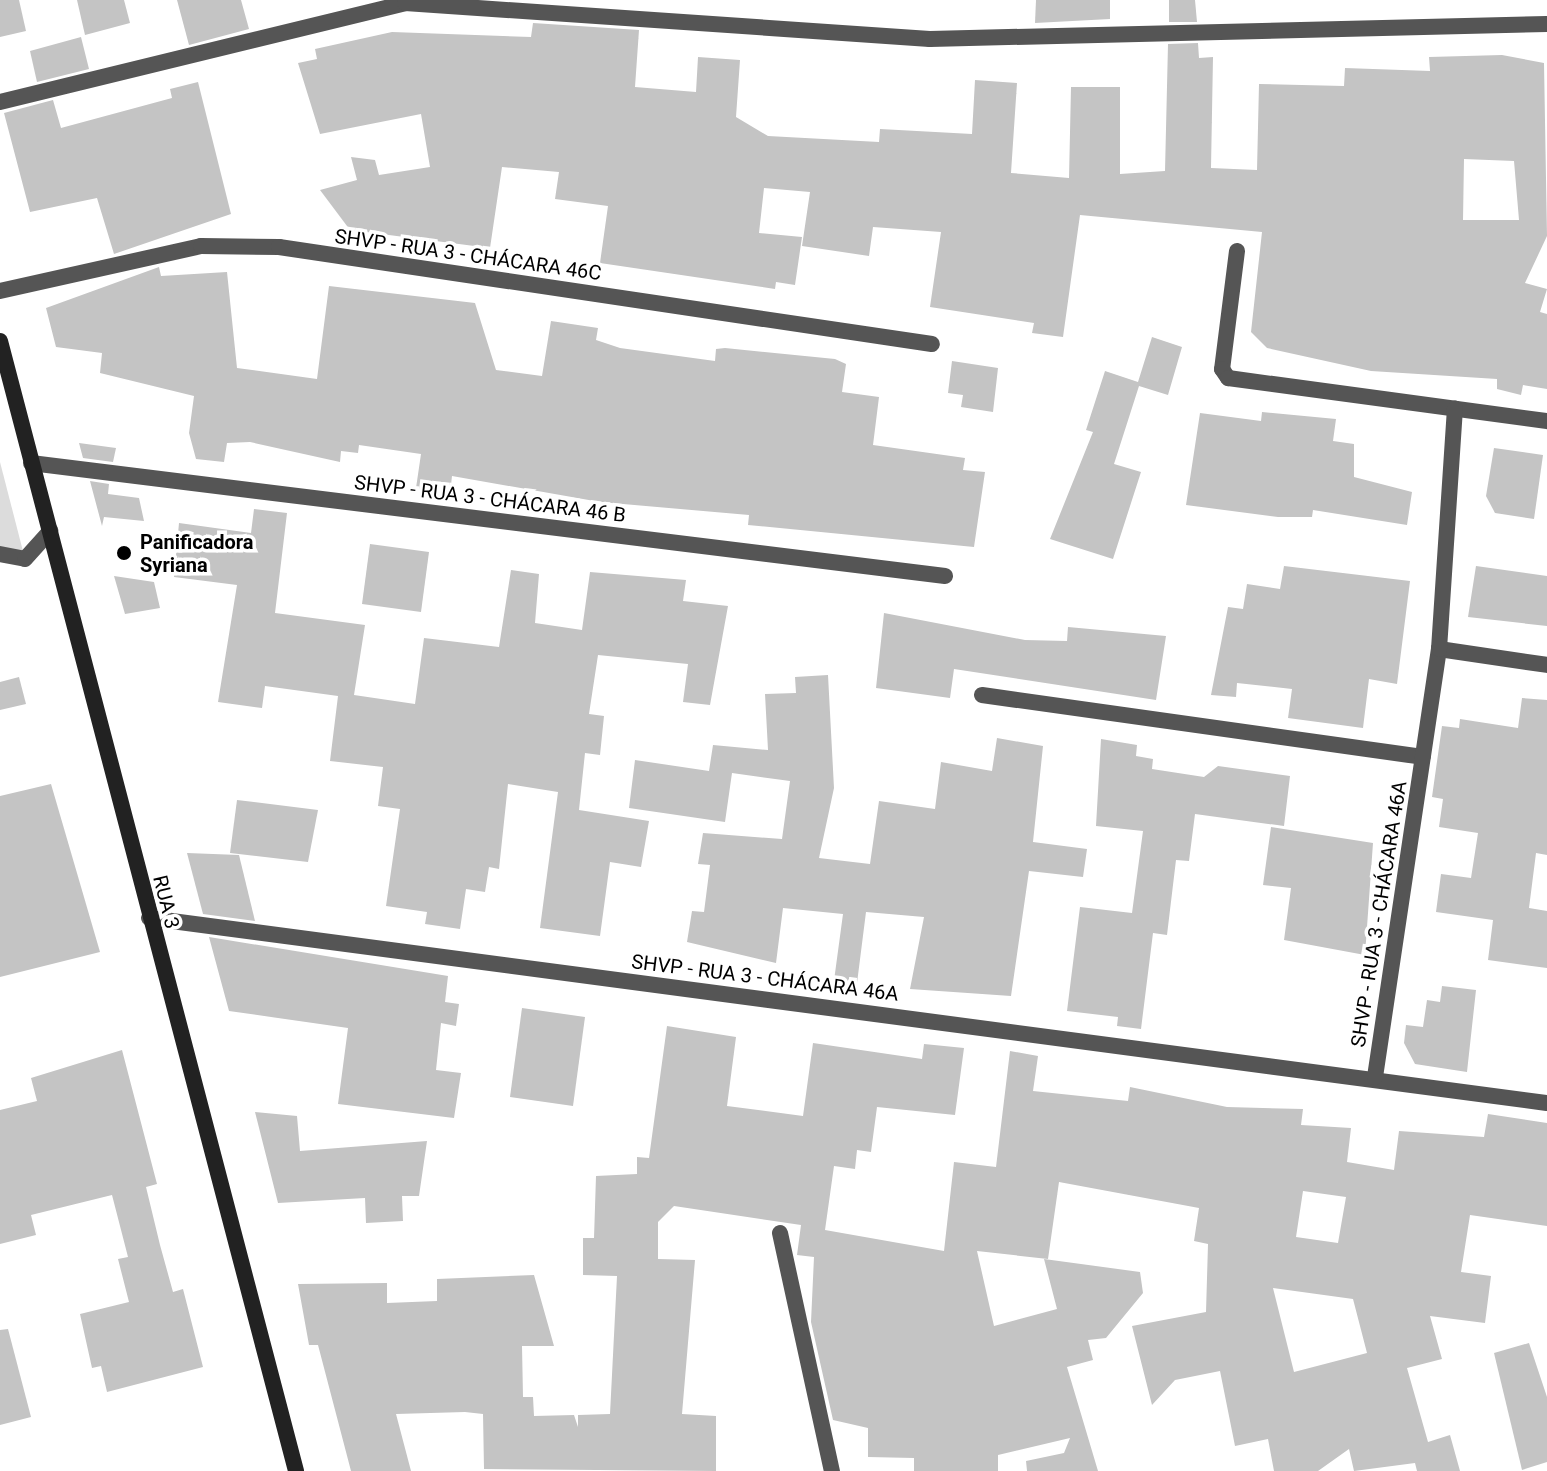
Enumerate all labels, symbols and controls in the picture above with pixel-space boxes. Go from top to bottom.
street label: SHVP - RUA 3 - CHÁCARA 46C [333,224,603,286]
street label: SHVP - RUA 3 - CHÁCARA 46 B [353,470,627,528]
place label: Panificadora Syriana [140,530,254,577]
marker: Panificadora Syriana [115,544,133,562]
street label: SHVP - RUA 3 - CHÁCARA 46A [1346,779,1412,1049]
street label: RUA 3 [148,873,184,931]
street label: SHVP - RUA 3 - CHÁCARA 46A [630,950,900,1006]

